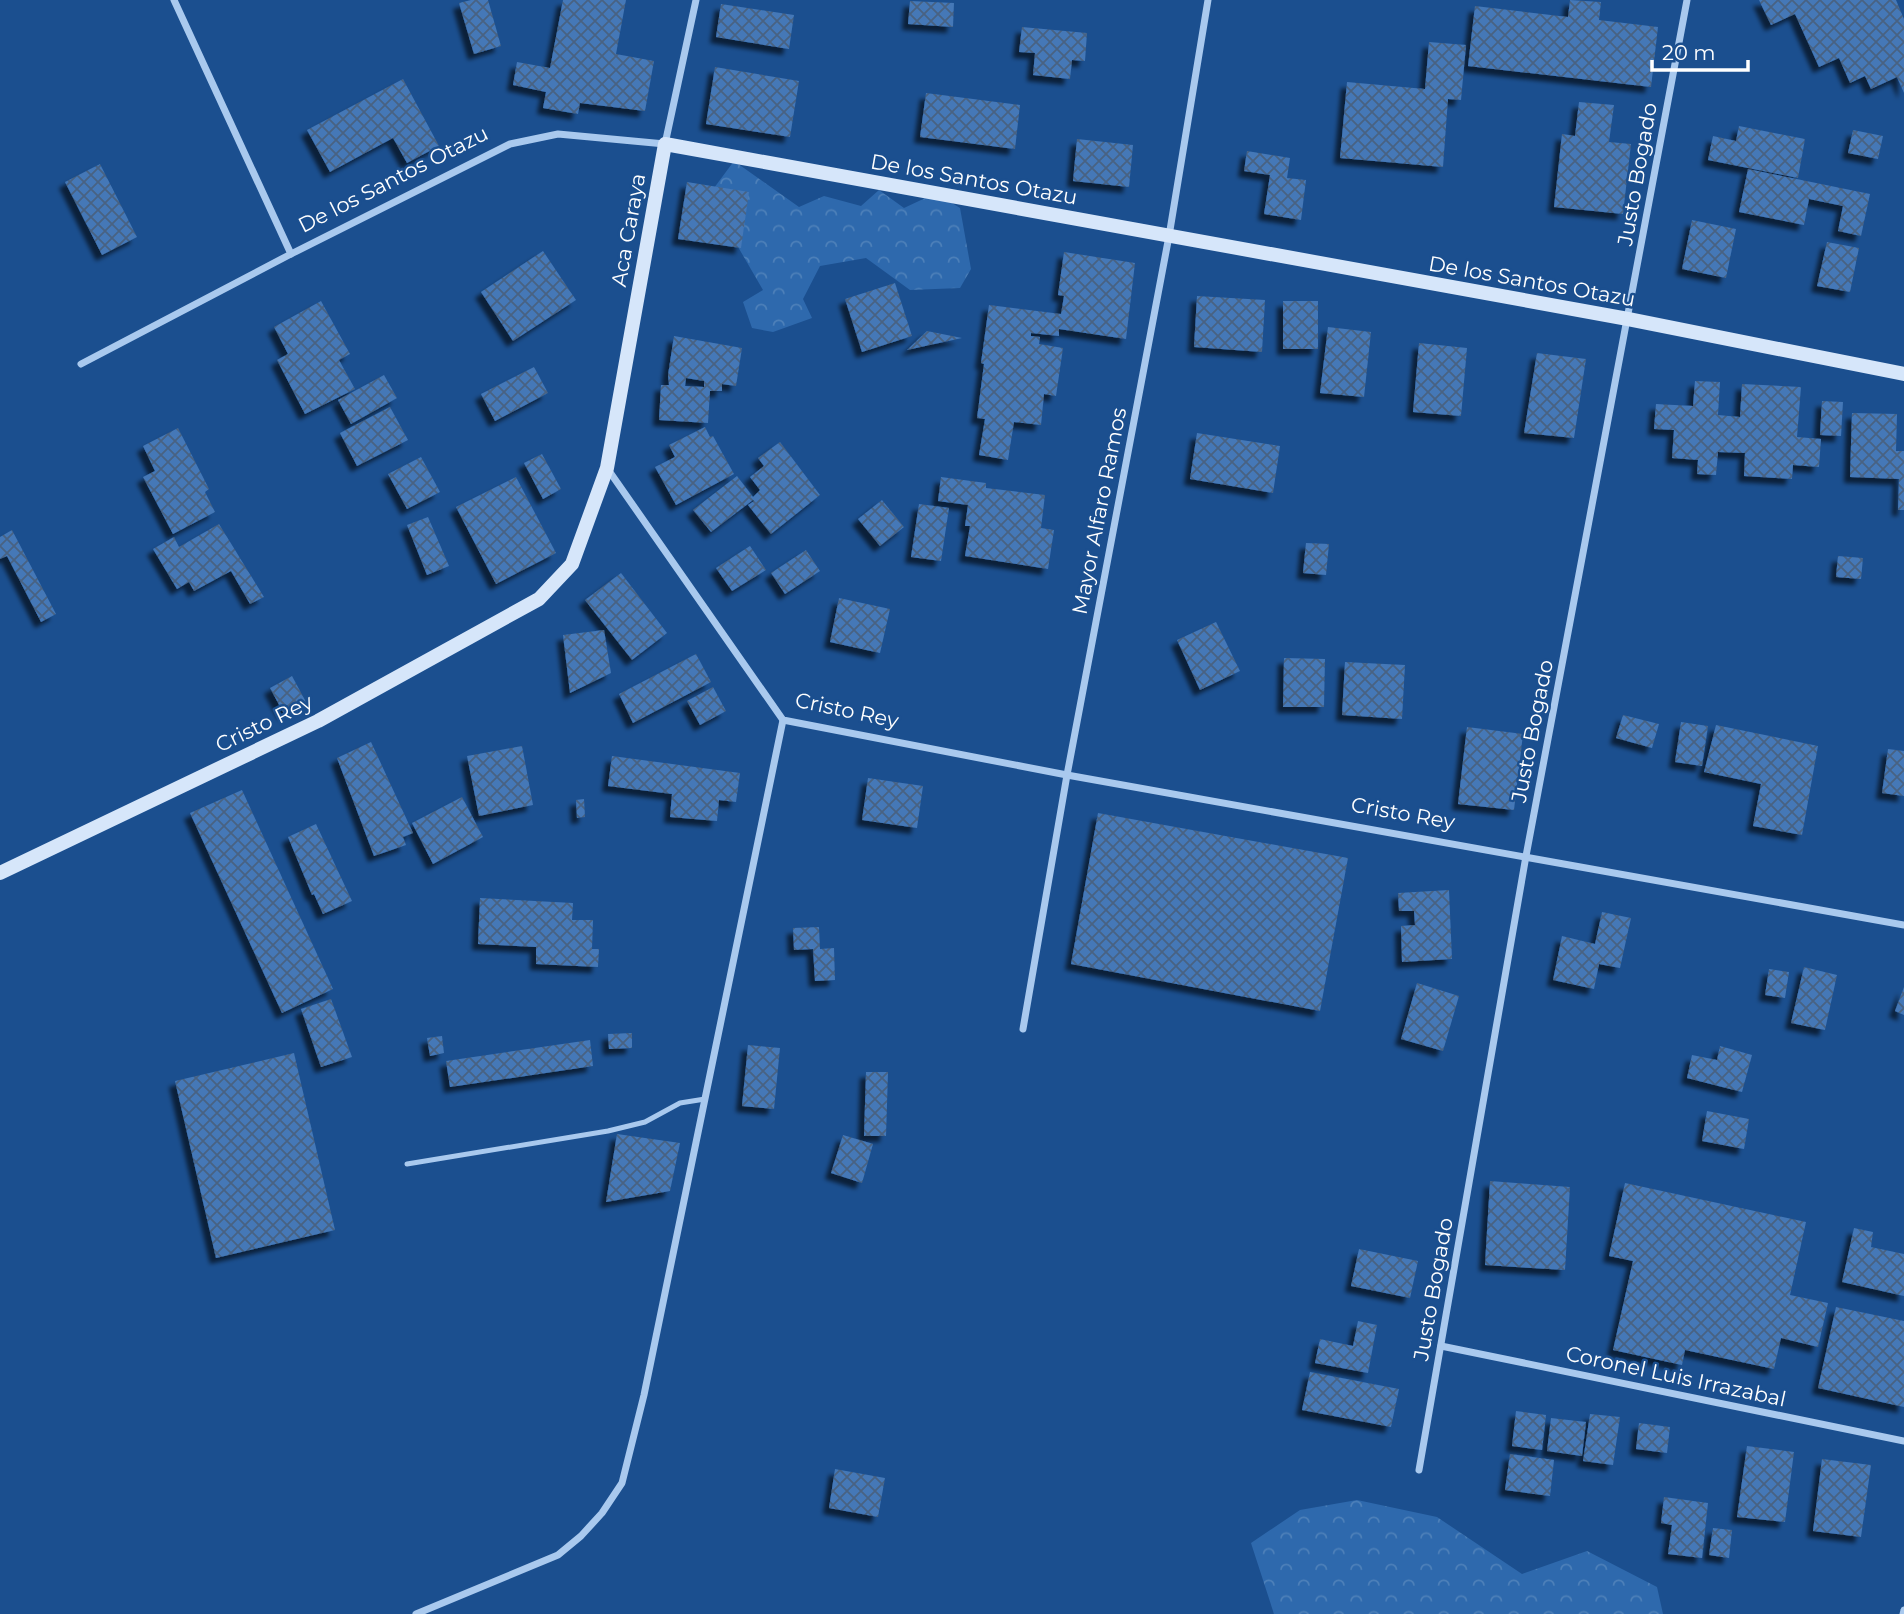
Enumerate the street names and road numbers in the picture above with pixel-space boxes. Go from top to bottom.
street label: Justo Bogado [1612,100,1662,248]
street label: De los Santos Otazu [294,120,492,238]
street label: De los Santos Otazu [869,148,1079,210]
street label: Aca Caraya [606,171,650,289]
street label: De los Santos Otazu [1427,250,1637,312]
street label: Mayor Alfaro Ramos [1067,405,1131,617]
street label: Justo Bogado [1506,658,1558,805]
street label: Cristo Rey [793,687,902,733]
street label: Cristo Rey [211,688,317,757]
street label: Cristo Rey [1349,792,1457,835]
street label: Justo Bogado [1408,1215,1458,1363]
street label: Coronel Luis Irrazabal [1564,1340,1788,1412]

